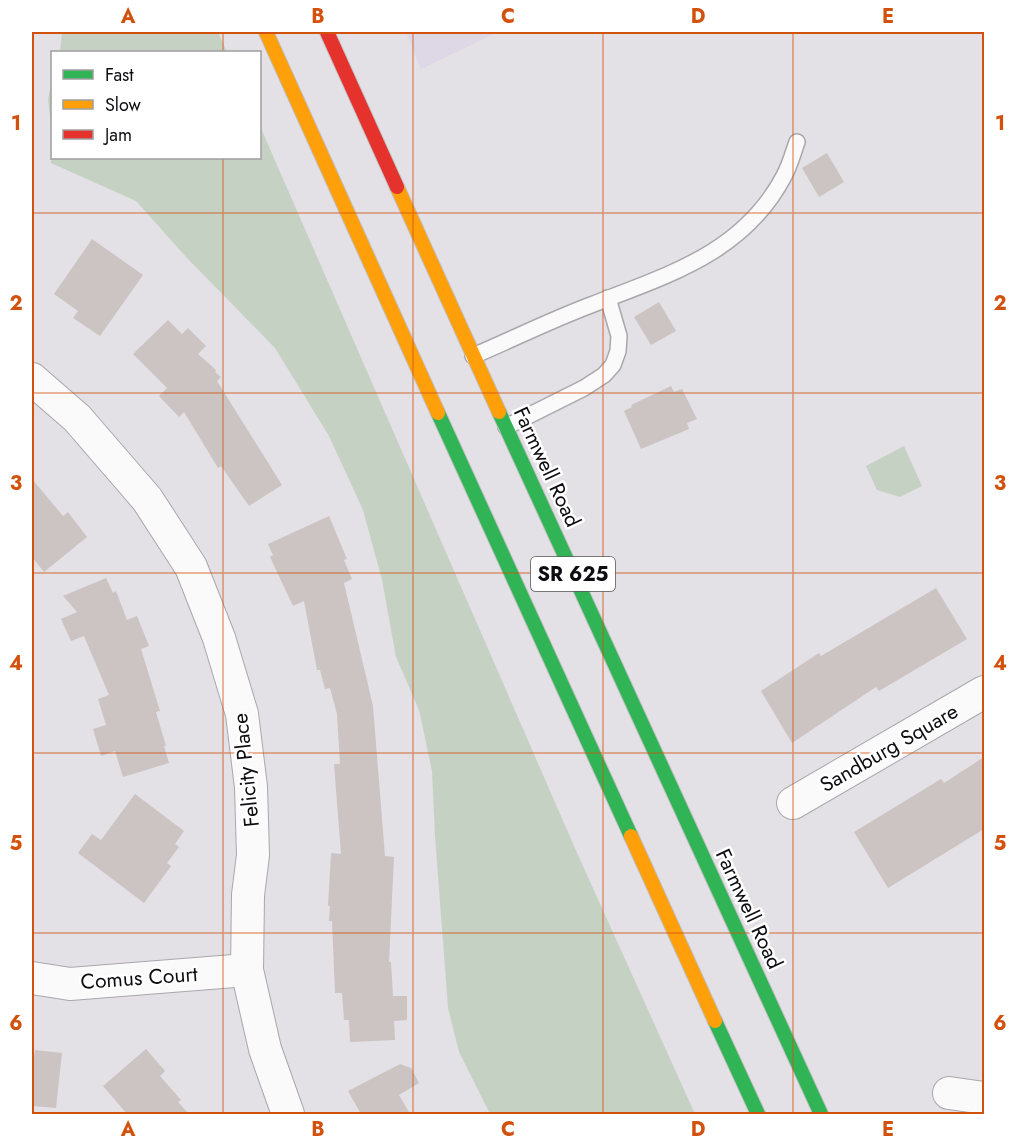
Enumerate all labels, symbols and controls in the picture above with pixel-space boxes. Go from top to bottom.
text: A [120,2,136,31]
text: B [311,2,325,31]
text: C [501,2,515,31]
text: D [691,2,705,31]
text: E [882,2,894,31]
legend [51,51,261,159]
text: Fast [105,62,134,88]
text: Slow [105,92,142,118]
text: 1 [11,109,21,138]
text: 1 [995,109,1005,138]
text: Jam [103,122,132,148]
text: 2 [9,289,23,318]
text: 2 [993,289,1007,318]
street label: Farmwell Road [506,402,588,532]
text: 3 [10,469,22,498]
text: 3 [994,469,1006,498]
road number: SR 625 [531,557,615,591]
text: 4 [9,649,23,678]
text: 4 [993,649,1007,678]
street label: Sandburg Square [814,696,964,800]
street label: Felicity Place [225,711,267,828]
text: 5 [10,829,23,858]
text: 5 [994,829,1007,858]
street label: Farmwell Road [708,844,790,974]
street label: Comus Court [80,959,198,997]
text: 6 [9,1009,23,1038]
text: 6 [993,1009,1007,1038]
text: A [120,1115,136,1144]
text: B [311,1115,325,1144]
text: C [501,1115,515,1144]
text: D [691,1115,705,1144]
text: E [882,1115,894,1144]

